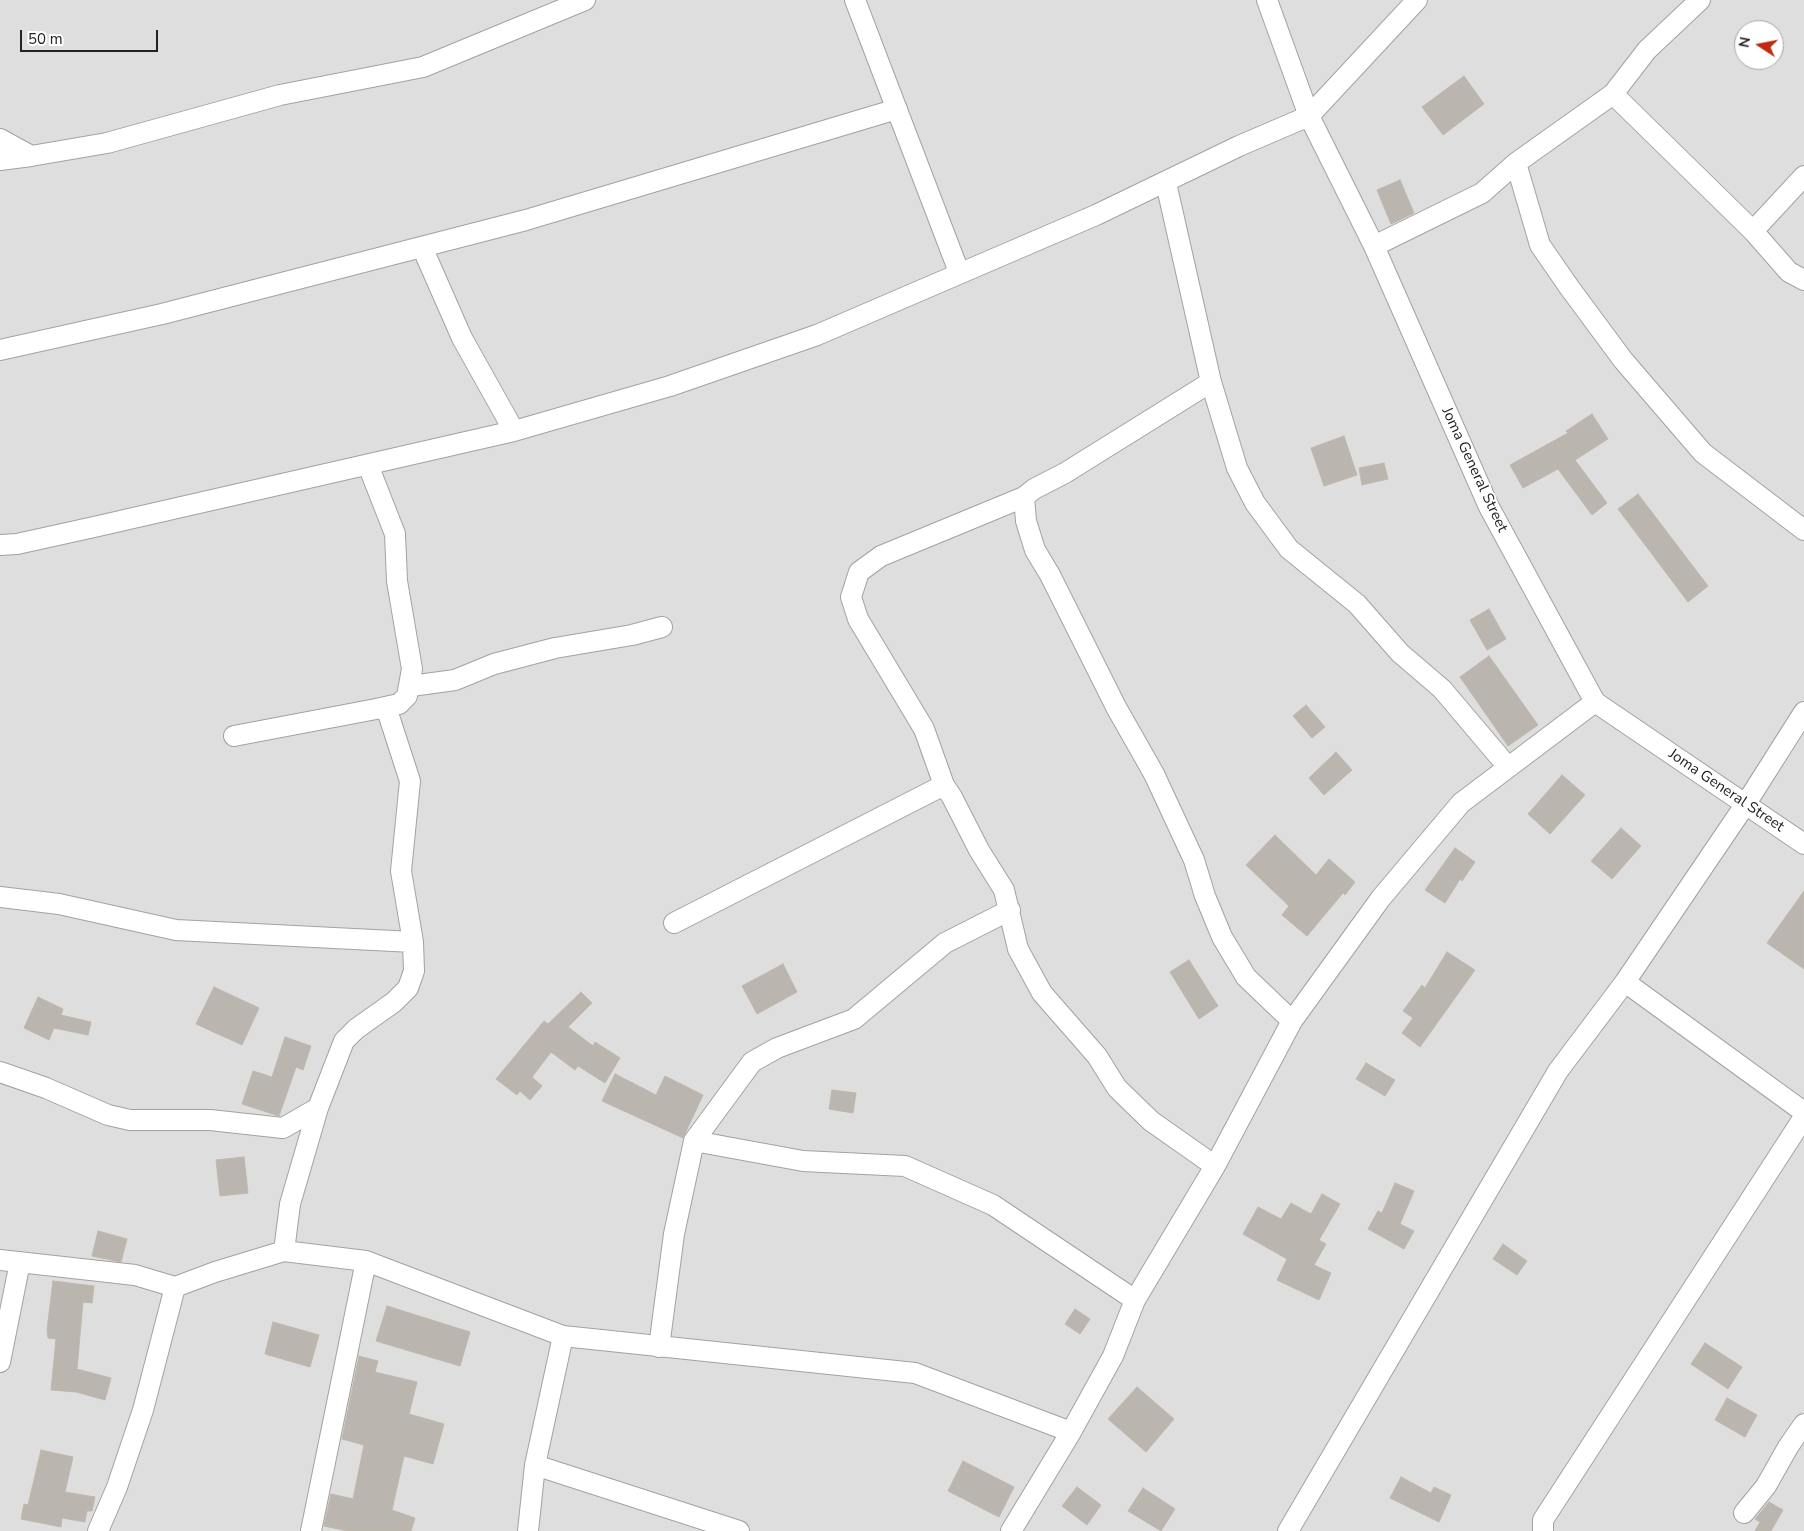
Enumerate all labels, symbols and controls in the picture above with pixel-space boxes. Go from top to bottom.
scale bar [22,20,160,52]
north arrow [1734,20,1784,70]
text: 50 m [28,29,63,49]
text: N [1734,35,1755,49]
street label: Joma General Street [1437,405,1511,535]
street label: Joma General Street [1665,746,1787,836]

